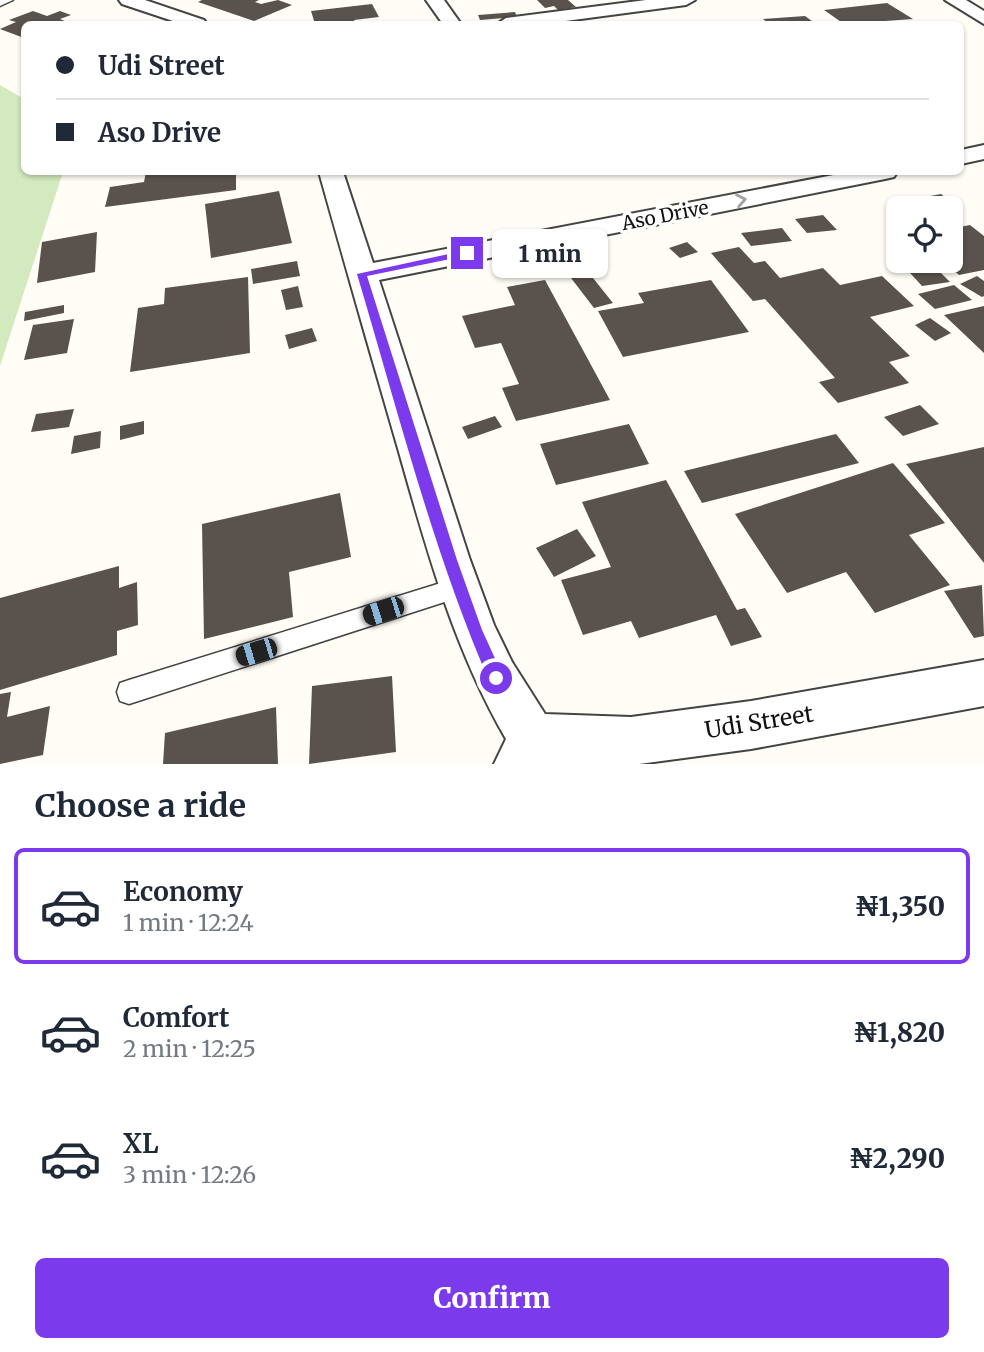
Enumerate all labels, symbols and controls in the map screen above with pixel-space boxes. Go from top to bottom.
text: Udi Street [98,49,225,82]
text: Aso Drive [98,116,221,149]
one-way arrow [735,193,747,208]
street label: Aso Drive [619,195,710,235]
map controls [886,196,963,273]
button: locate [886,196,963,273]
callout: 1 min [491,229,607,278]
route end [451,237,483,269]
text: 1 min [518,239,582,268]
car [360,595,407,627]
car [233,636,280,668]
route start [480,662,512,694]
street label: Udi Street [703,699,815,744]
text: Choose a ride [35,786,246,826]
icon: car [39,875,102,938]
text: Economy [123,875,243,908]
text: ₦1,350 [854,890,945,923]
text: 1 min · 12:24 [123,908,254,937]
icon: car [39,1001,102,1064]
text: Comfort [123,1001,229,1034]
text: ₦1,820 [853,1016,945,1049]
text: 2 min · 12:25 [123,1034,256,1063]
icon: car [39,1127,102,1190]
text: XL [123,1127,159,1160]
text: ₦2,290 [849,1142,945,1175]
text: 3 min · 12:26 [123,1160,256,1189]
button: Confirm [35,1258,949,1338]

